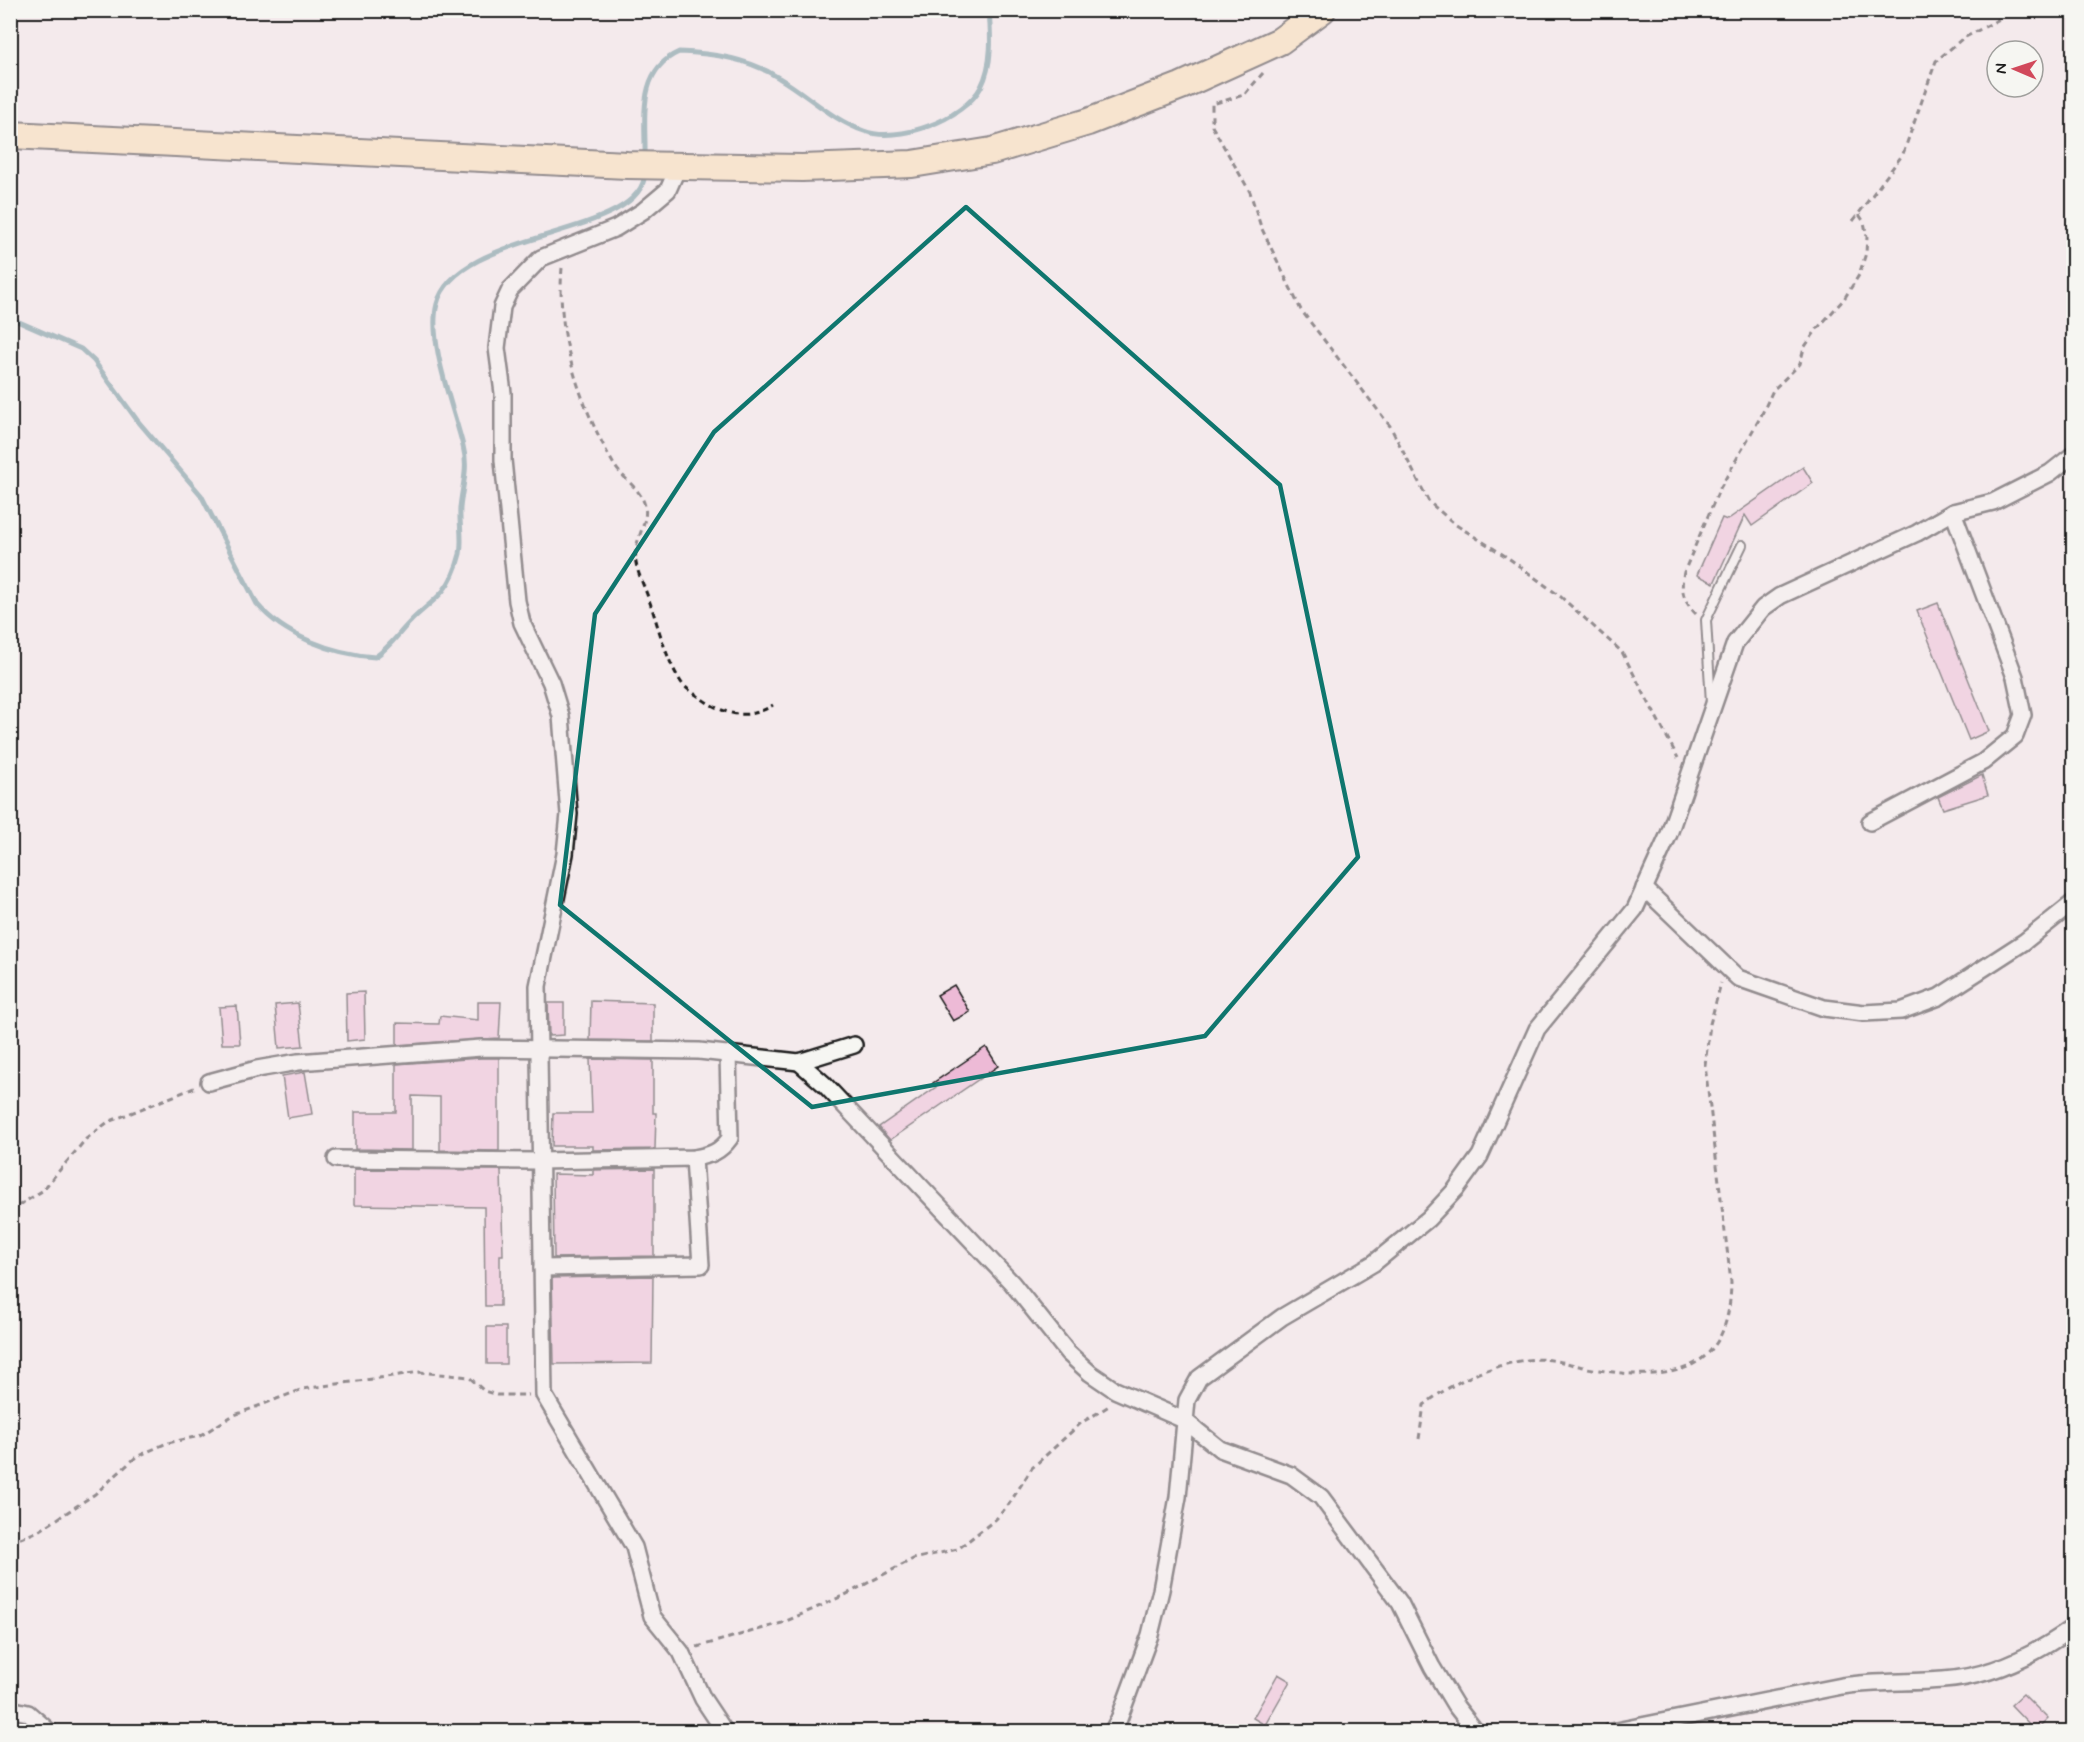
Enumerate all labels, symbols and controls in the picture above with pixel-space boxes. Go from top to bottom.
north arrow [1985,39,2045,99]
text: N [1991,63,2012,74]

